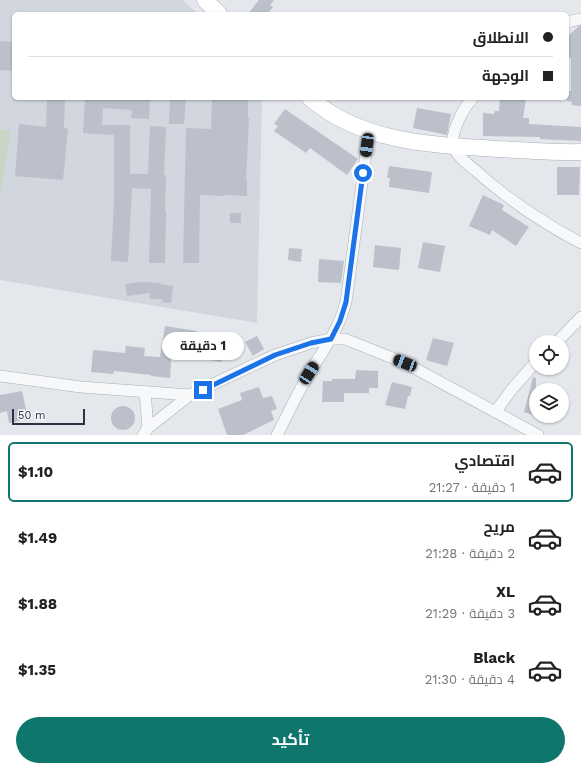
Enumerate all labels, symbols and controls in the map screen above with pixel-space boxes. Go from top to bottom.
text: الانطلاق [473,29,529,47]
text: الوجهة [482,67,529,85]
car [359,132,375,158]
route start [354,164,372,182]
callout: 1 دقيقة [162,332,244,360]
map controls [529,335,569,423]
button: locate [529,335,569,375]
text: 1 دقيقة [180,338,226,353]
car [392,353,418,373]
car [297,360,321,386]
route end [194,381,212,399]
button: layers [529,383,569,423]
scale bar [12,407,85,426]
text: 50 m [18,409,45,422]
text: اقتصادي [455,452,515,470]
icon: car [527,454,563,490]
text: $1.10 [18,463,53,481]
text: 1 دقيقة · 21:27 [429,480,515,495]
text: مريح [483,518,515,536]
icon: car [527,520,563,556]
text: $1.49 [18,529,57,547]
text: 2 دقيقة · 21:28 [425,546,515,561]
text: XL [496,583,515,601]
icon: car [527,586,563,622]
text: $1.88 [18,595,57,613]
text: 3 دقيقة · 21:29 [425,606,515,621]
text: Black [473,649,515,667]
icon: car [527,652,563,688]
text: $1.35 [18,661,56,679]
text: 4 دقيقة · 21:30 [425,672,515,687]
button: تأكيد [16,717,565,763]

